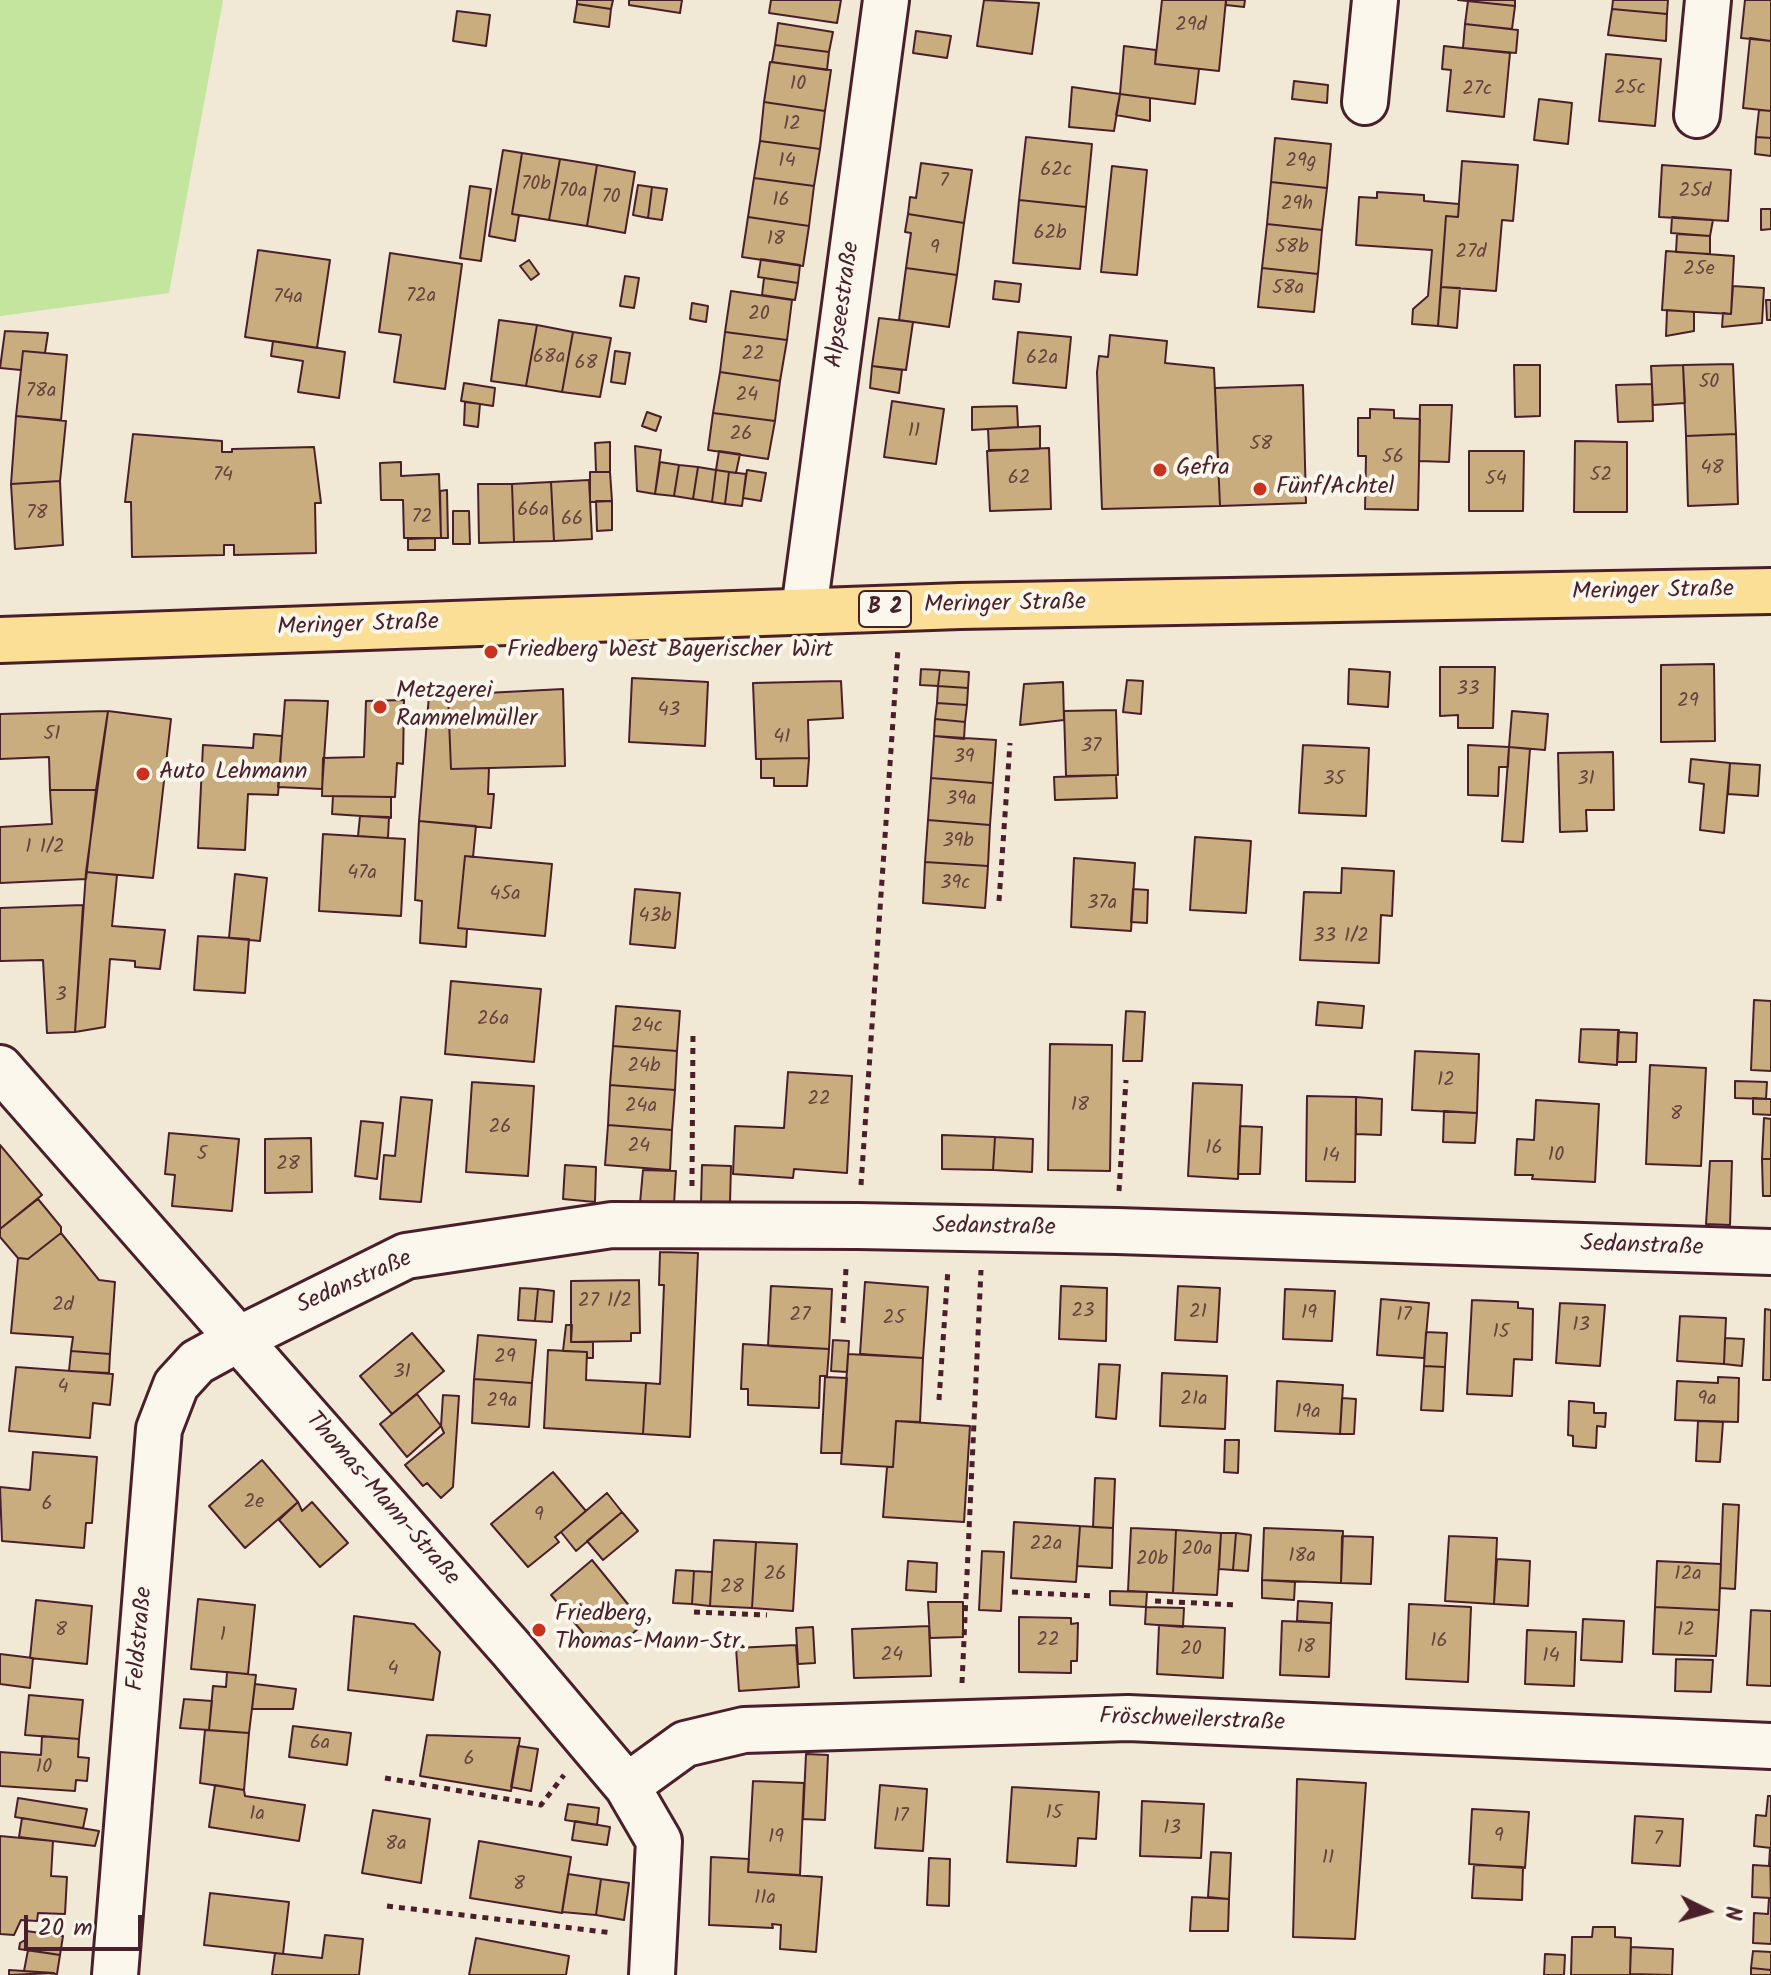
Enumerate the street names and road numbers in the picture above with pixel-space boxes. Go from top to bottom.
street label: Alpseestraße [822,240,868,370]
street label: Meringer Straße [1572,577,1734,609]
street label: Meringer Straße [924,590,1086,622]
road number: B 2 [859,591,911,627]
street label: Meringer Straße [277,610,439,644]
street label: Sedanstraße [932,1214,1056,1244]
street label: Sedanstraße [1580,1231,1704,1265]
street label: Sedanstraße [293,1246,417,1322]
street label: Thomas-Mann-Straße [298,1407,464,1593]
street label: Feldstraße [123,1586,161,1692]
street label: Fröschweilerstraße [1099,1704,1285,1740]

